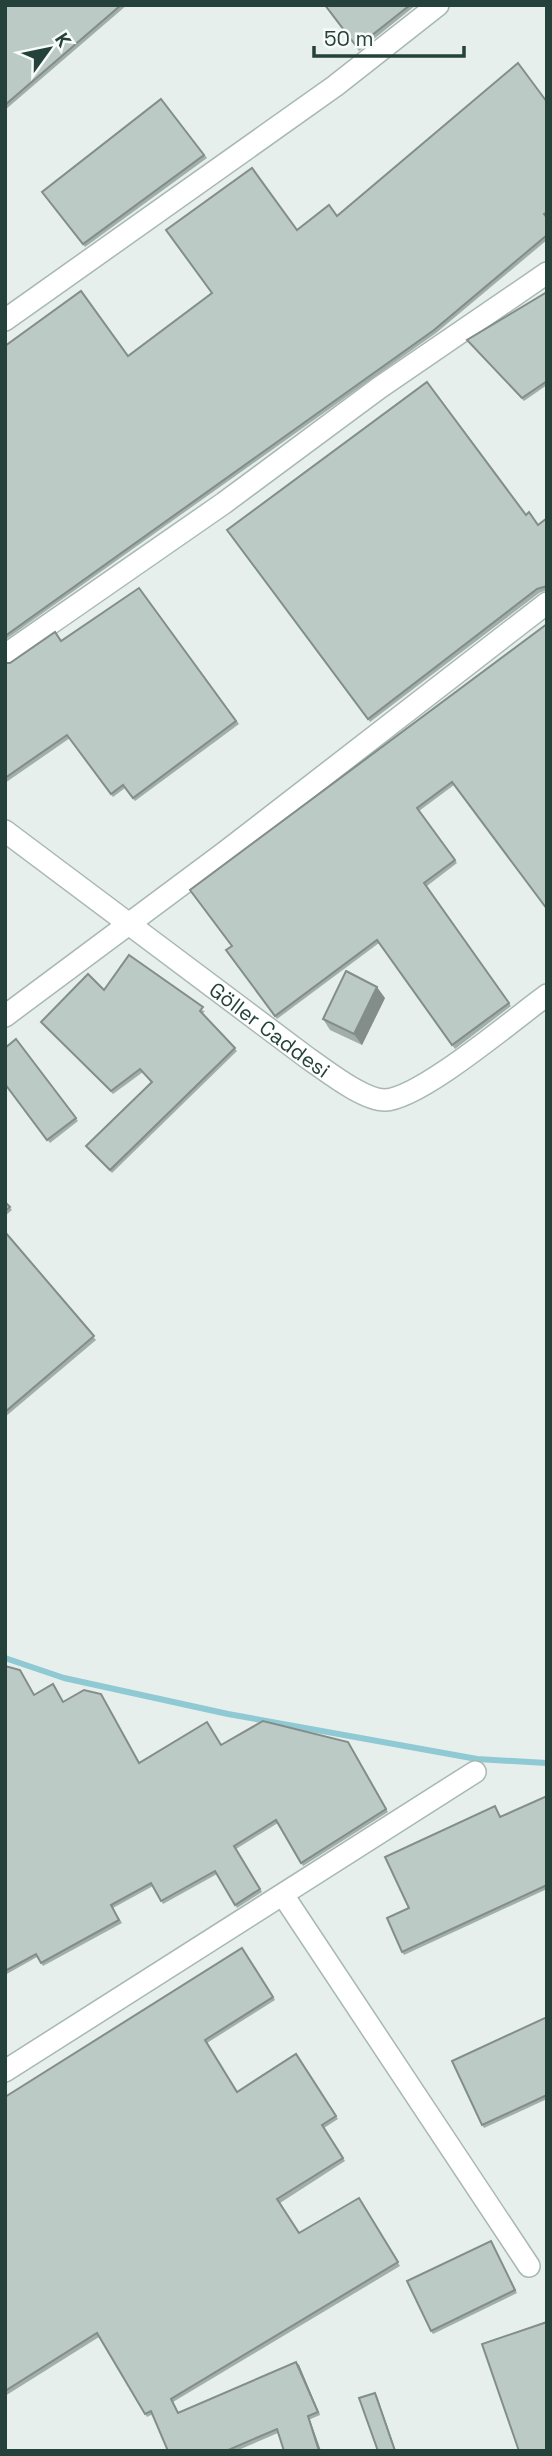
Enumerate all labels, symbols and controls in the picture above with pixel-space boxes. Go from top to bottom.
north arrow [14,14,84,84]
scale bar [314,14,464,58]
text: 50 m [324,25,374,52]
text: K [49,28,77,52]
street label: Göller Caddesi [204,976,336,1083]

